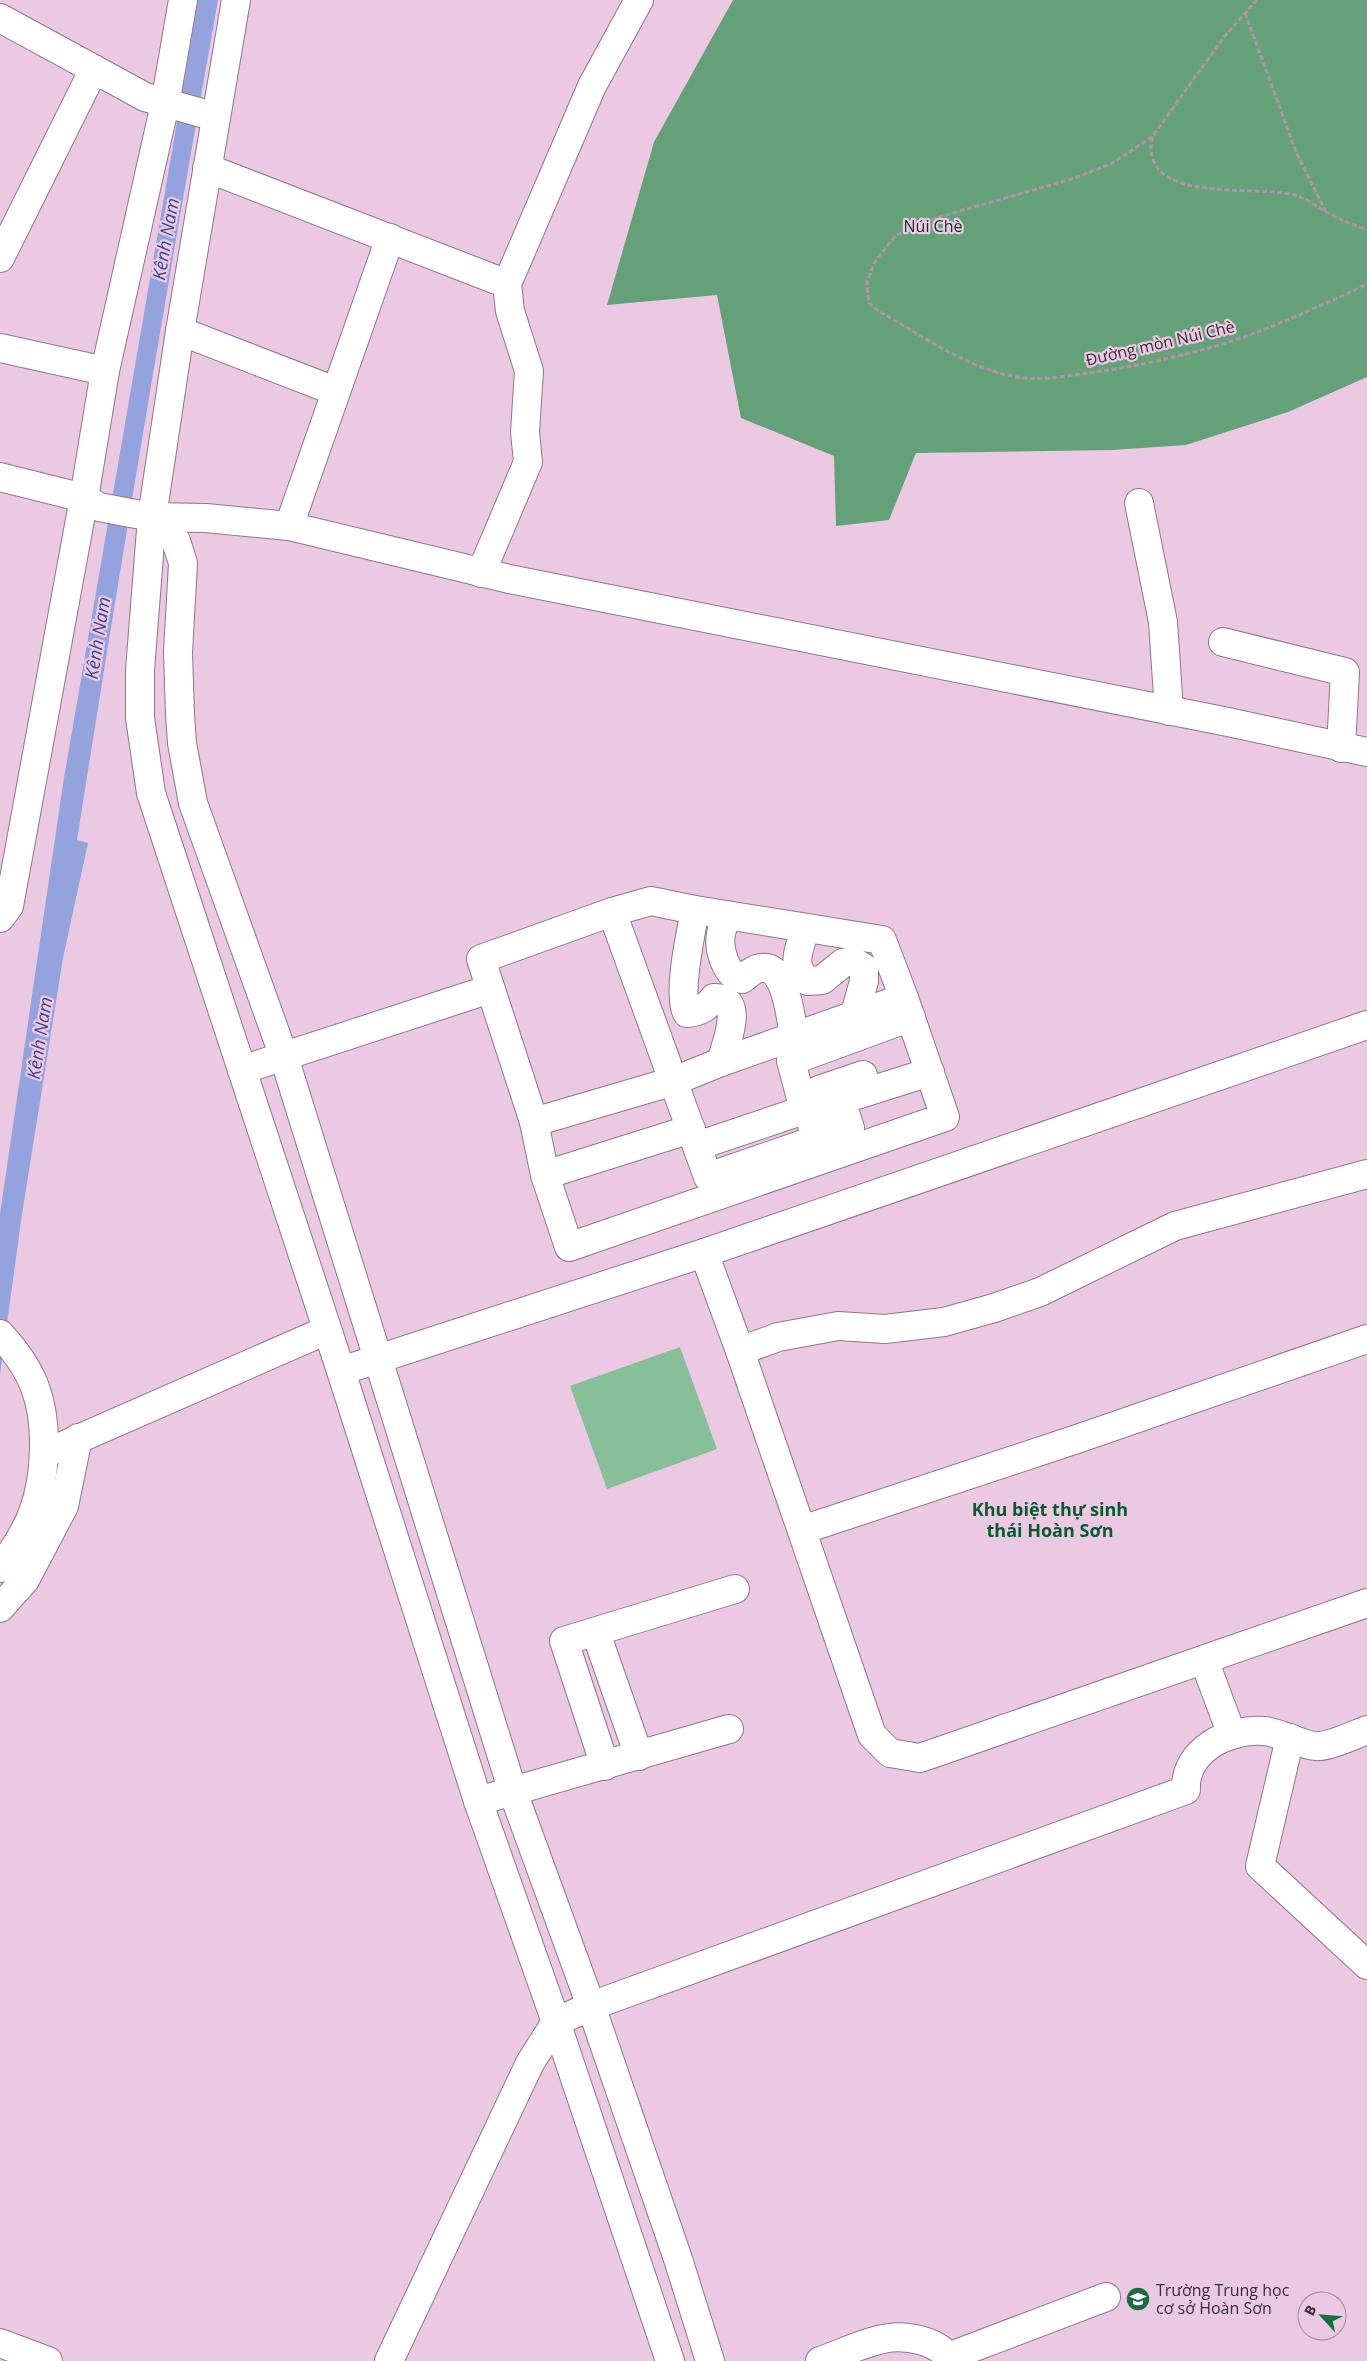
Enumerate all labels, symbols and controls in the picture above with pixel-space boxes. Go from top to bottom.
water label: Kênh Nam [146,196,184,282]
park label: Núi Chè [904,215,962,237]
street label: Đường mòn Núi Chè [1083,315,1237,371]
water label: Kênh Nam [79,595,115,681]
water label: Kênh Nam [21,995,57,1081]
district label: Khu biệt thự sinh thái Hoàn Sơn [972,1497,1128,1542]
place label: Trường Trung học cơ sở Hoàn Sơn [1156,2279,1290,2319]
school or university icon: Trường Trung học cơ sở Hoàn Sơn [1125,2286,1151,2312]
north arrow [1297,2291,1347,2341]
text: B [1299,2302,1320,2318]

